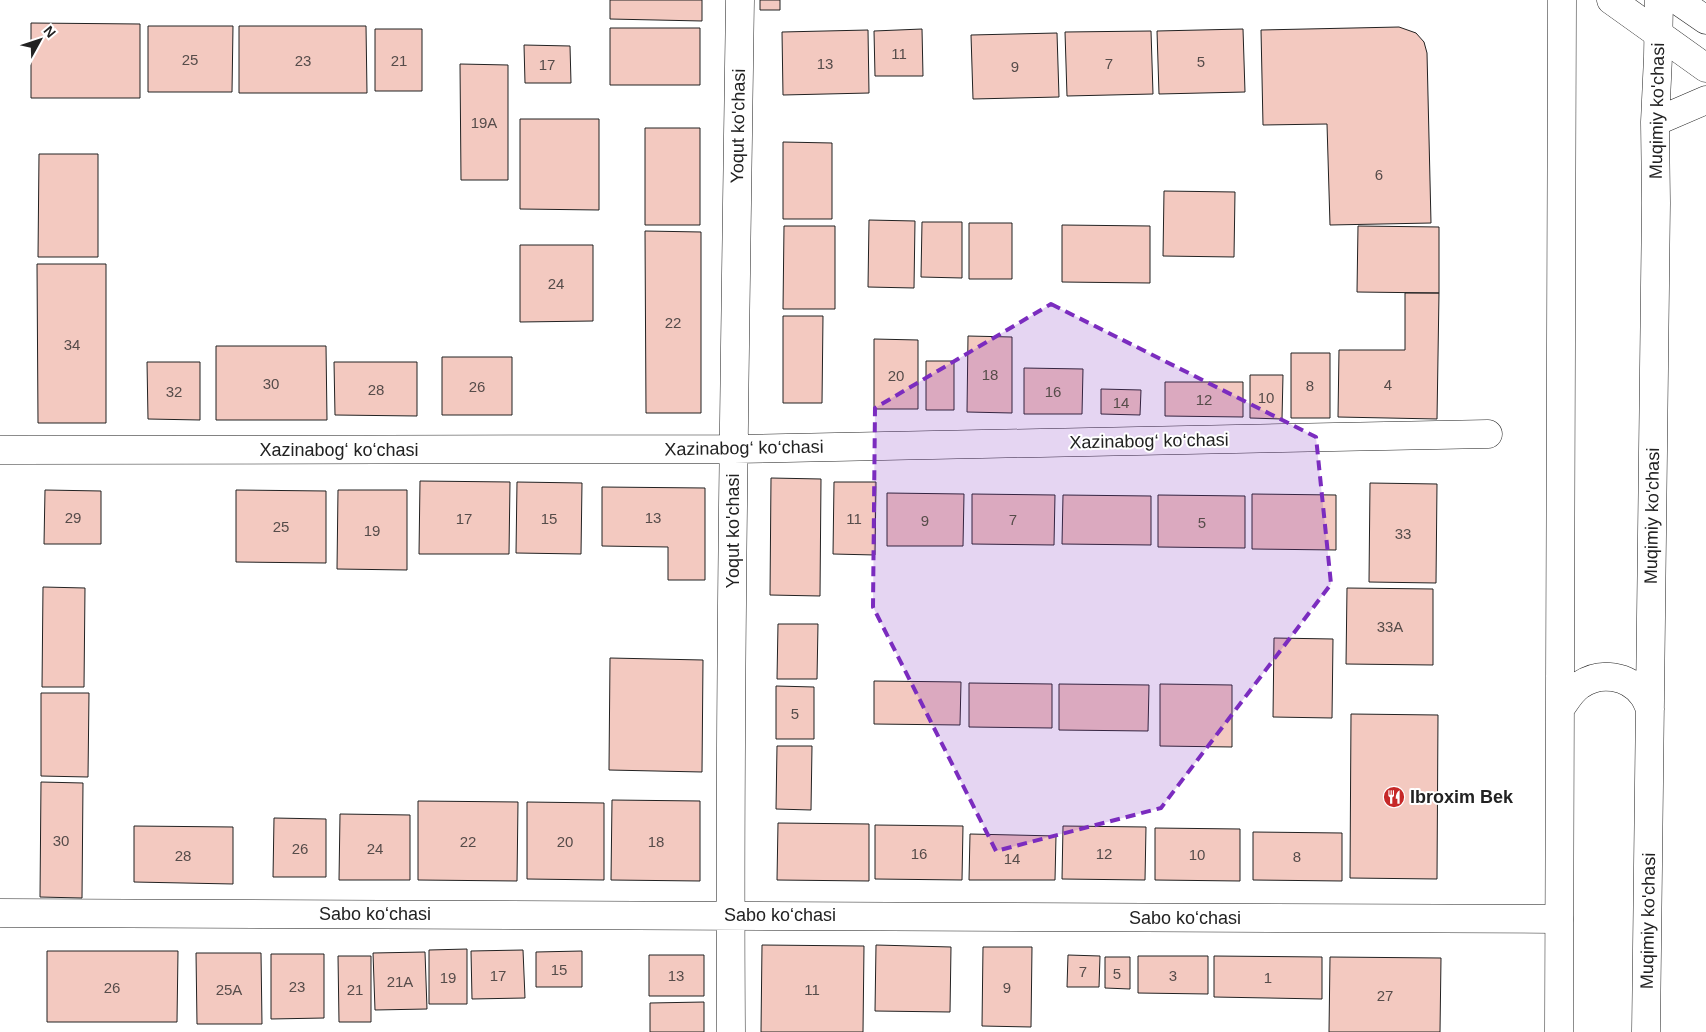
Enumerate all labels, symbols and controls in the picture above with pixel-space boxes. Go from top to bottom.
north arrow [15,15,65,65]
text: N [41,23,59,41]
street label: Muqimiy ko'chasi [1646,43,1668,179]
house number: 11 [891,45,907,62]
house number: 25 [182,51,198,68]
house number: 23 [295,52,311,69]
house number: 21 [391,52,407,69]
house number: 5 [1197,53,1205,70]
house number: 13 [817,55,833,72]
house number: 7 [1105,55,1113,72]
house number: 17 [539,56,555,73]
house number: 9 [1011,58,1019,75]
street label: Yoqut ko'chasi [727,68,749,184]
house number: 19A [471,114,497,131]
house number: 6 [1375,166,1383,183]
house number: 24 [548,275,564,292]
house number: 22 [665,314,681,331]
house number: 34 [64,336,80,353]
house number: 18 [982,366,998,383]
house number: 20 [888,367,904,384]
house number: 30 [263,375,279,392]
house number: 4 [1384,376,1392,393]
house number: 8 [1306,377,1314,394]
house number: 26 [469,378,485,395]
house number: 28 [368,381,384,398]
house number: 32 [166,383,182,400]
house number: 16 [1045,383,1061,400]
house number: 10 [1258,389,1274,406]
house number: 12 [1196,391,1212,408]
house number: 14 [1113,394,1129,411]
street label: Xazinabog‘ ko‘chasi [1069,430,1229,452]
street label: Xazinabog‘ ko‘chasi [664,437,824,459]
street label: Xazinabog‘ ko‘chasi [259,440,419,460]
street label: Muqimiy ko'chasi [1641,448,1663,584]
street label: Yoqut ko'chasi [723,474,743,588]
house number: 29 [65,509,81,526]
house number: 13 [645,509,661,526]
house number: 17 [456,510,472,527]
house number: 15 [541,510,557,527]
house number: 11 [846,510,862,527]
house number: 7 [1009,511,1017,528]
house number: 9 [921,512,929,529]
house number: 5 [1198,514,1206,531]
house number: 25 [273,518,289,535]
house number: 19 [364,522,380,539]
house number: 33 [1395,525,1411,542]
house number: 33A [1377,618,1403,635]
house number: 5 [791,705,799,722]
restaurant icon: Ibroxim Bek [1382,785,1406,809]
place label: Ibroxim Bek [1410,787,1514,807]
house number: 30 [53,832,69,849]
house number: 22 [460,833,476,850]
house number: 20 [557,833,573,850]
house number: 18 [648,833,664,850]
house number: 26 [292,840,308,857]
house number: 24 [367,840,383,857]
house number: 16 [911,845,927,862]
house number: 12 [1096,845,1112,862]
house number: 10 [1189,846,1205,863]
house number: 28 [175,847,191,864]
house number: 8 [1293,848,1301,865]
house number: 14 [1004,850,1020,867]
street label: Muqimiy ko'chasi [1637,853,1659,989]
street label: Sabo ko‘chasi [319,904,431,924]
street label: Sabo ko‘chasi [724,905,836,925]
street label: Sabo ko‘chasi [1129,908,1241,928]
house number: 15 [551,961,567,978]
house number: 7 [1079,963,1087,980]
house number: 5 [1113,965,1121,982]
house number: 17 [490,967,506,984]
house number: 13 [668,967,684,984]
house number: 3 [1169,967,1177,984]
house number: 19 [440,969,456,986]
house number: 1 [1264,969,1272,986]
house number: 21A [387,973,413,990]
house number: 23 [289,978,305,995]
house number: 26 [104,979,120,996]
house number: 9 [1003,979,1011,996]
house number: 25A [216,981,242,998]
house number: 21 [347,981,363,998]
house number: 11 [804,981,820,998]
house number: 27 [1377,987,1393,1004]

